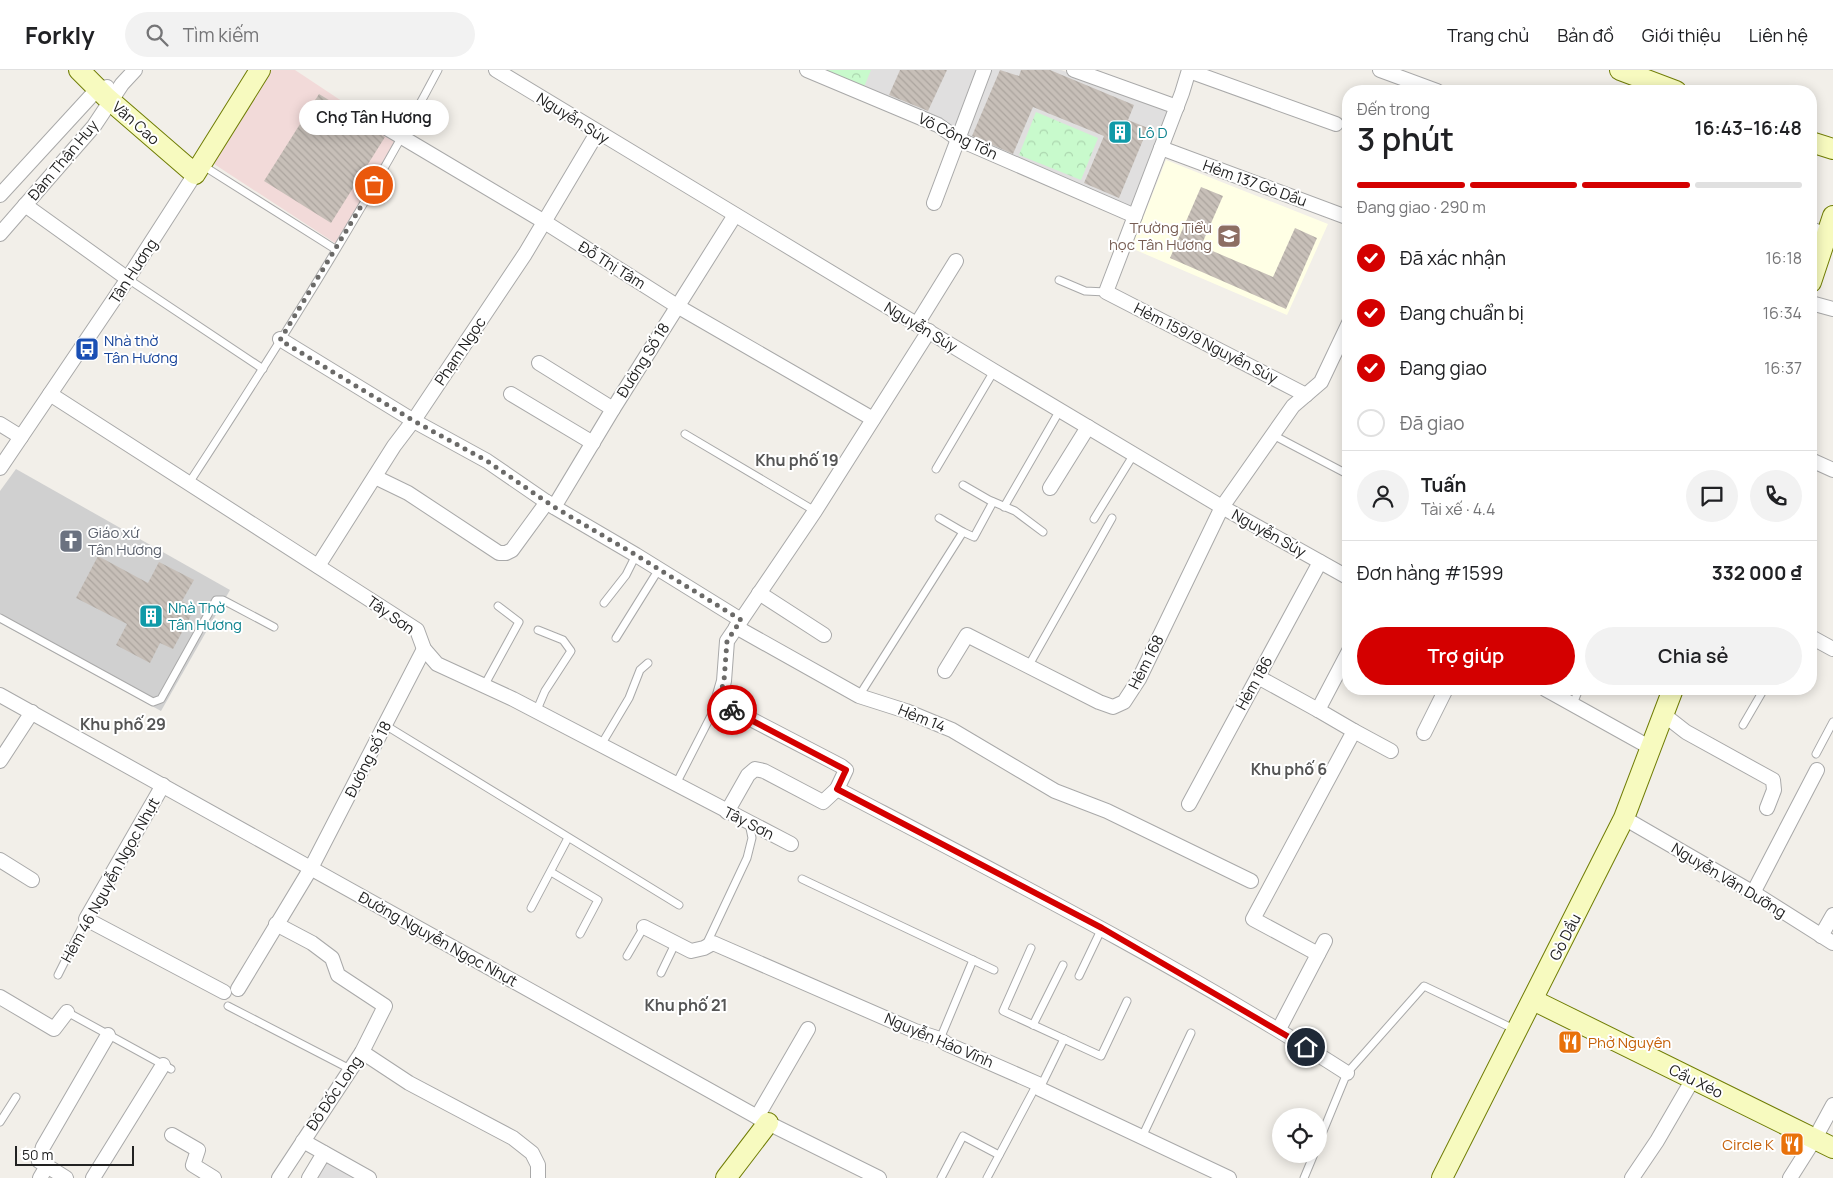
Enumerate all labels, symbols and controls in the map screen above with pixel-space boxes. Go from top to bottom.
search box [125,12,475,57]
text: Forkly [25,18,95,51]
icon: search [143,21,171,49]
text: Tìm kiếm [183,22,259,48]
text: Trang chủ [1447,23,1529,47]
text: Bản đồ [1557,23,1614,47]
text: Giới thiệu [1642,23,1721,47]
text: Liên hệ [1749,23,1808,47]
street label: Nguyễn Súy [533,87,613,149]
street label: Văn Cao [108,97,164,150]
text: Đến trong [1357,98,1430,120]
callout: Chợ Tân Hương [299,100,449,135]
text: Chợ Tân Hương [316,106,432,128]
street label: Võ Công Tồn [915,108,1001,164]
street label: Đàm Thận Huy [23,115,103,205]
text: 16:43–16:48 [1695,115,1802,141]
text: 3 phút [1357,117,1454,161]
building icon: Lô D [1107,119,1133,145]
place label: Lô D [1138,122,1168,143]
street label: Hẻm 137 Gò Dầu [1200,154,1310,212]
pin [353,164,395,206]
icon: bag [360,171,388,199]
text: Đang giao · 290 m [1357,196,1486,218]
place label: Trường Tiểu học Tân Hương [1109,217,1212,255]
school or university icon: Trường Tiểu học Tân Hương [1216,223,1242,249]
street label: Tân Hương [104,234,162,308]
street label: Đỗ Thị Tâm [575,236,649,294]
icon: check [1357,244,1385,272]
text: Đã xác nhận [1400,245,1506,271]
text: 16:18 [1766,247,1802,269]
street label: Nguyễn Súy [880,297,962,357]
street label: Hẻm 159/9 Nguyễn Súy [1130,298,1282,388]
icon: check [1357,299,1385,327]
text: Đang chuẩn bị [1400,300,1524,326]
text: 16:34 [1763,302,1802,324]
street label: Phạm Ngọc [429,313,491,389]
street label: Đường Số 18 [612,319,674,401]
place label: Nhà thờ Tân Hương [104,330,178,368]
bus stop icon: Nhà thờ Tân Hương [74,336,100,362]
icon: check [1357,354,1385,382]
text: Đang giao [1400,355,1487,381]
text: 16:37 [1764,357,1802,379]
text: Đã giao [1400,410,1464,436]
district label: Khu phố 19 [755,449,839,471]
button: person [1357,470,1409,522]
button: chat [1686,470,1738,522]
button: phone [1750,470,1802,522]
text: Tuấn [1421,472,1466,498]
text: Tài xế · 4.4 [1421,498,1495,520]
street label: Nguyễn Súy [1228,504,1310,562]
place label: Giáo xứ Tân Hương [88,522,162,560]
church icon: Giáo xứ Tân Hương [58,528,84,554]
text: Đơn hàng #1599 [1357,560,1504,586]
text: 332 000 ₫ [1712,560,1802,586]
street label: Tây Sơn [363,591,419,639]
place label: Nhà Thờ Tân Hương [168,597,242,635]
building icon: Nhà Thờ Tân Hương [138,603,164,629]
button: Trợ giúp [1357,627,1575,685]
button: Chia sẻ [1585,627,1802,685]
street label: Hẻm 168 [1123,631,1169,693]
street label: Hẻm 186 [1231,652,1277,714]
courier [707,685,757,735]
icon: bike [718,696,746,724]
street label: Hẻm 14 [895,699,949,737]
district label: Khu phố 29 [80,713,166,735]
street label: Đường số 18 [340,717,396,801]
district label: Khu phố 6 [1251,758,1327,780]
street label: Hẻm 46 Nguyễn Ngọc Nhựt [56,794,164,966]
street label: Tây Sơn [720,801,778,845]
street label: Nguyễn Văn Dưỡng [1668,837,1790,923]
street label: Đường Nguyễn Ngọc Nhựt [355,887,521,991]
street label: Gò Dầu [1544,910,1586,964]
district label: Khu phố 21 [644,994,728,1016]
street label: Nguyễn Háo Vĩnh [881,1008,997,1072]
pin [1285,1026,1327,1068]
restaurant icon: Phở Nguyên [1557,1029,1583,1055]
place label: Phở Nguyên [1588,1032,1671,1053]
icon: home [1292,1033,1320,1061]
street label: Đô Đốc Long [301,1051,367,1135]
street label: Cầu Xéo [1665,1059,1727,1103]
map controls [1272,1108,1327,1163]
button: locate [1272,1108,1327,1163]
restaurant icon: Circle K [1779,1131,1805,1157]
place label: Circle K [1722,1134,1774,1155]
scale bar [15,1143,134,1166]
text: 50 m [22,1145,53,1164]

